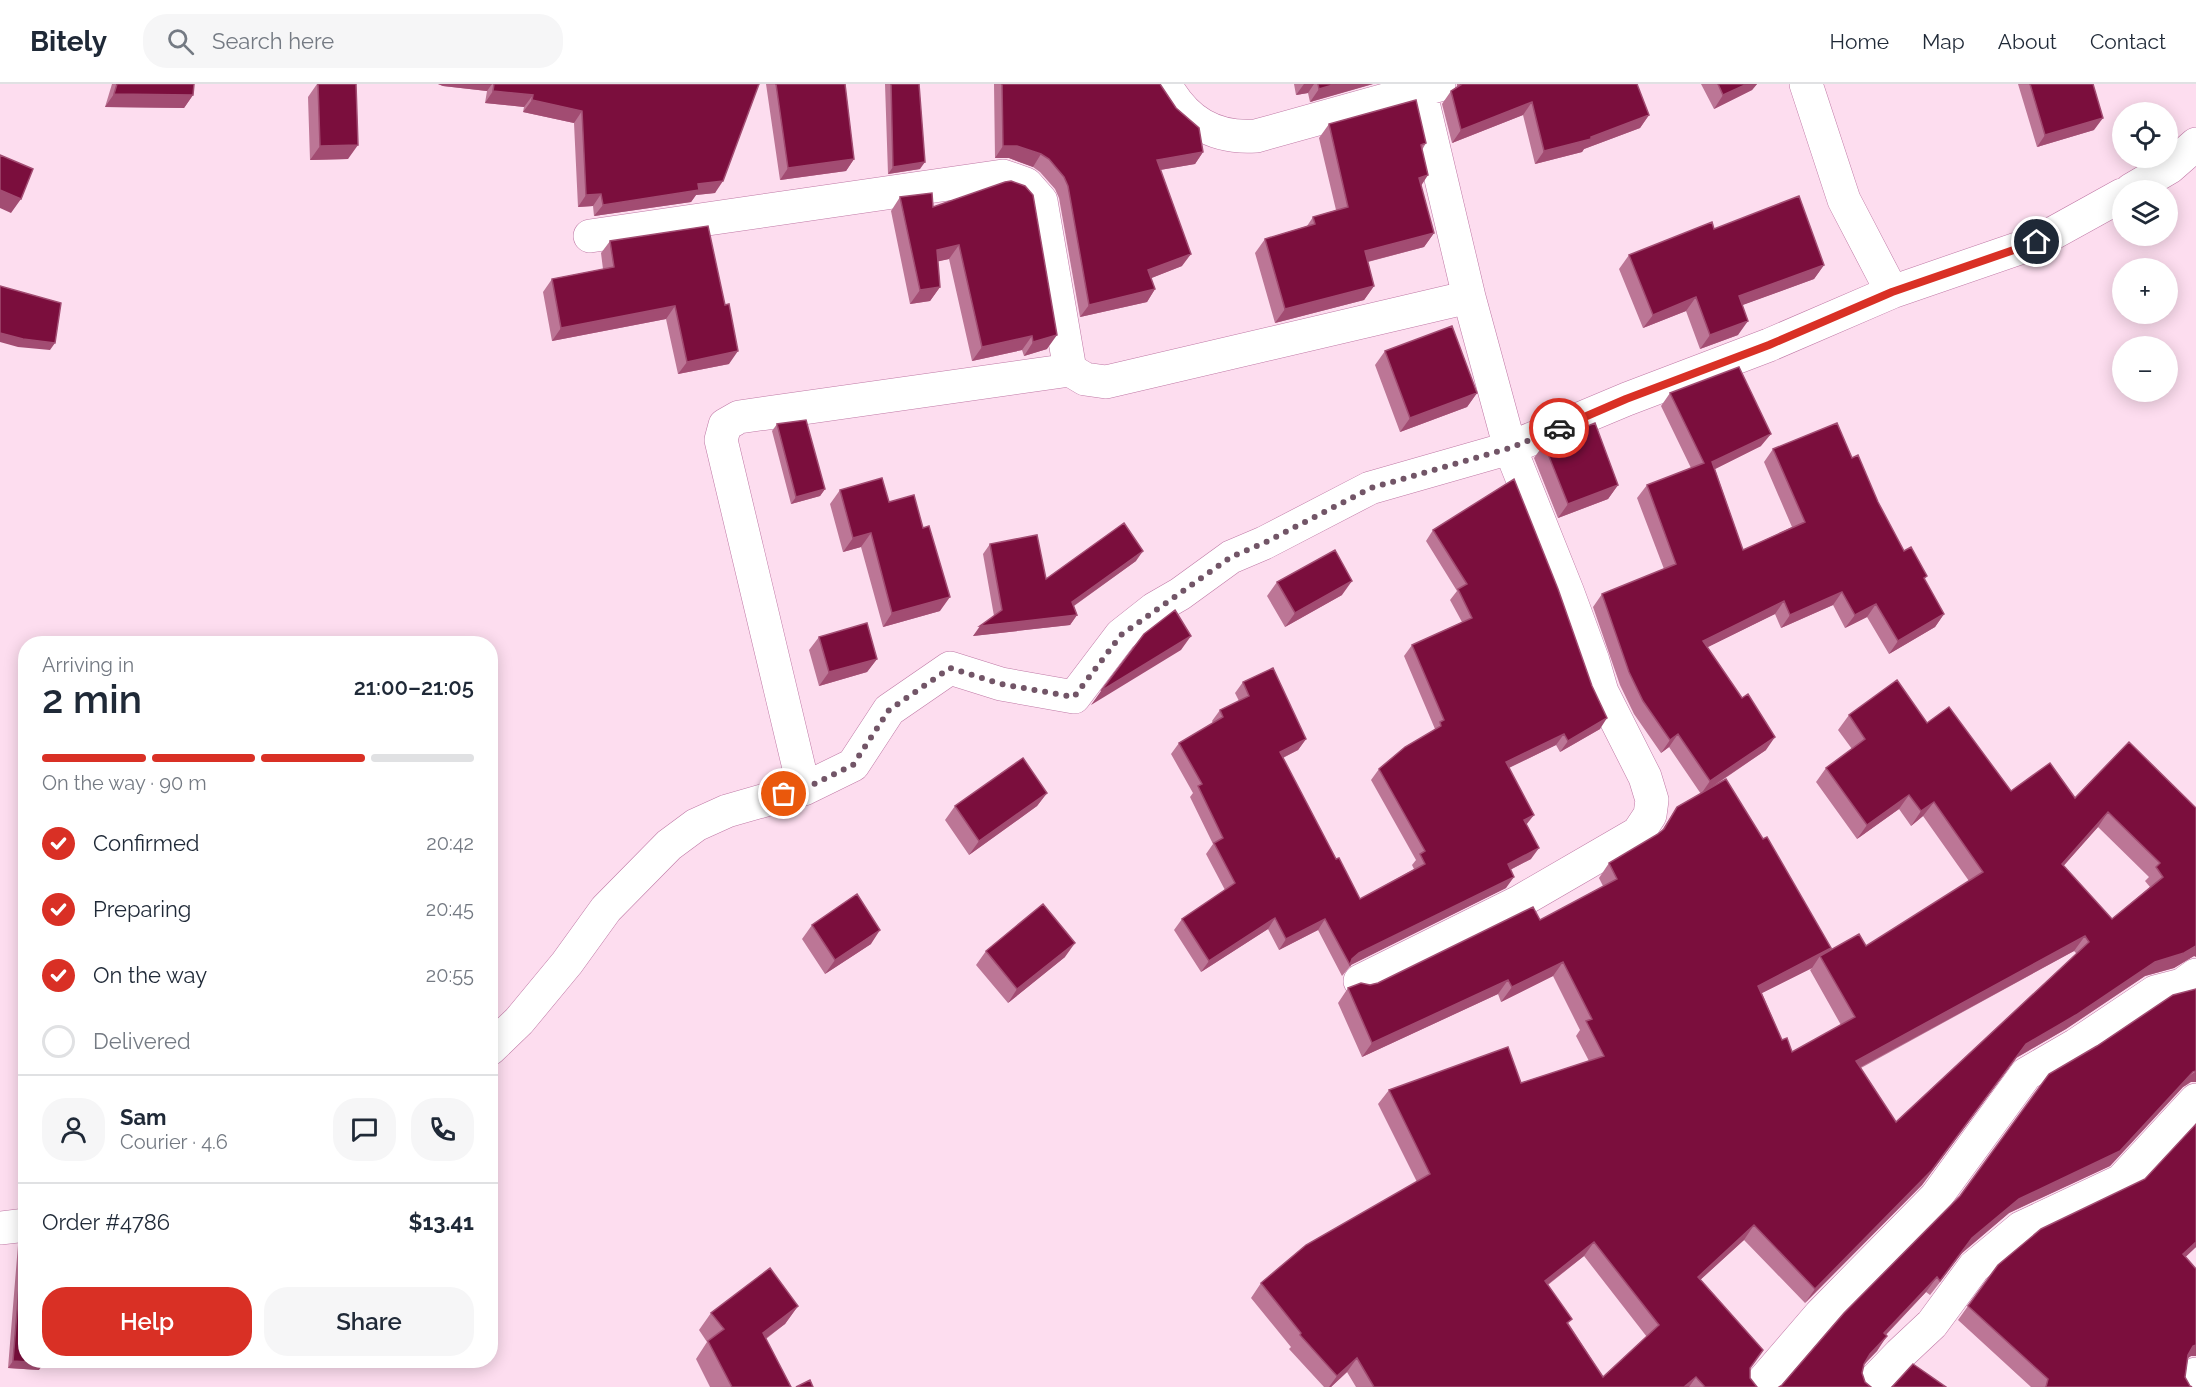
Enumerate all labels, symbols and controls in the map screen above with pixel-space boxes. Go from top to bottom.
search box [143,14,563,68]
text: Bitely [30,25,107,58]
icon: search [164,25,197,58]
text: Search here [212,28,334,54]
text: Home [1830,29,1889,54]
text: Map [1922,29,1965,54]
text: About [1998,29,2057,54]
text: Contact [2090,29,2166,54]
map controls [2112,102,2178,402]
button: locate [2112,102,2178,168]
button: layers [2112,180,2178,246]
pin [2011,216,2062,267]
icon: home [2020,225,2053,258]
button: + [2112,258,2178,324]
button: − [2112,336,2178,402]
courier [1529,398,1589,458]
icon: car [1543,412,1576,445]
text: Arriving in [42,653,134,677]
text: 21:00–21:05 [354,674,474,700]
text: 2 min [42,676,142,722]
pin [758,768,809,819]
text: On the way · 90 m [42,771,207,795]
icon: bag [767,777,800,810]
icon: check [42,827,75,860]
text: Confirmed [93,830,200,856]
text: 20:42 [426,831,474,855]
icon: check [42,893,75,926]
text: Preparing [93,896,191,922]
text: 20:45 [426,897,474,921]
icon: check [42,959,75,992]
text: On the way [93,962,207,988]
text: 20:55 [426,963,474,987]
text: Delivered [93,1028,191,1054]
button: person [42,1098,105,1161]
button: chat [333,1098,396,1161]
button: phone [411,1098,474,1161]
text: Sam [120,1104,167,1130]
text: Courier · 4.6 [120,1130,228,1154]
text: Order #4786 [42,1209,170,1235]
text: $13.41 [409,1209,474,1235]
button: Help [42,1287,252,1356]
button: Share [264,1287,474,1356]

